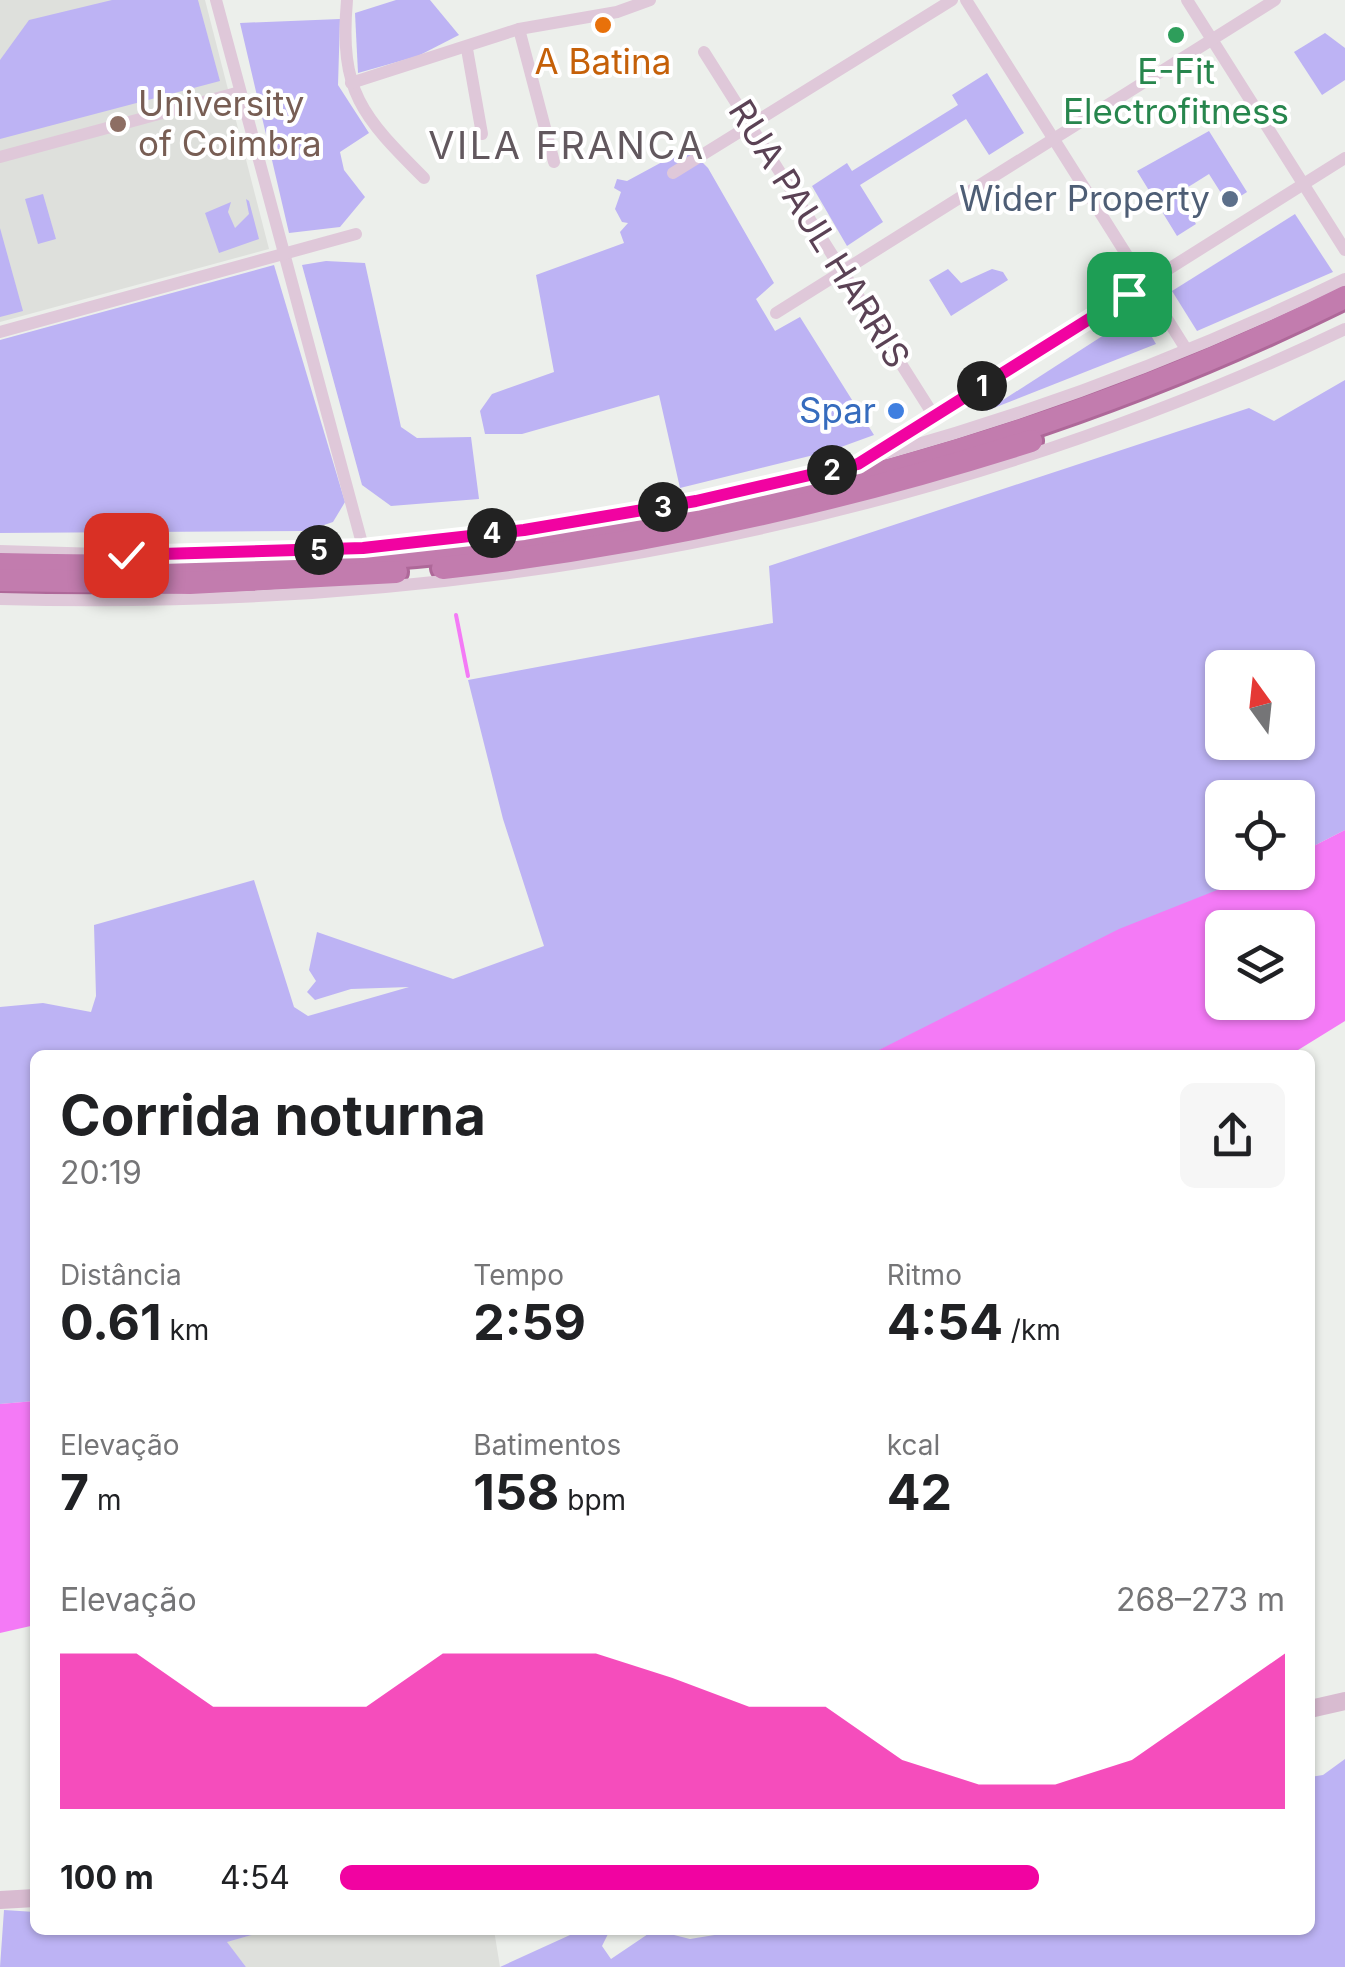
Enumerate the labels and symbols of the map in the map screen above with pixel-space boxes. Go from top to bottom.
marker: A Batina [592,14,614,36]
marker: E-Fit Electrofitness [1165,24,1187,46]
place label: A Batina [535,40,671,82]
place label: E-Fit Electrofitness [1063,50,1289,132]
place label: University of Coimbra [138,82,322,164]
street label: RUA PAUL HARRIS [720,92,919,375]
marker: University of Coimbra [107,113,129,135]
district label: VILA FRANCA [428,122,706,168]
place label: Wider Property [959,177,1210,219]
marker: Wider Property [1219,188,1241,210]
pin [1087,252,1172,337]
pin: 1 [957,361,1007,411]
place label: Spar [799,389,876,431]
marker: Spar [885,400,907,422]
pin: 2 [807,445,857,495]
pin: 3 [638,482,688,532]
pin: 4 [467,508,517,558]
pin [84,513,169,598]
pin: 5 [294,525,344,575]
north arrow [1205,650,1315,760]

